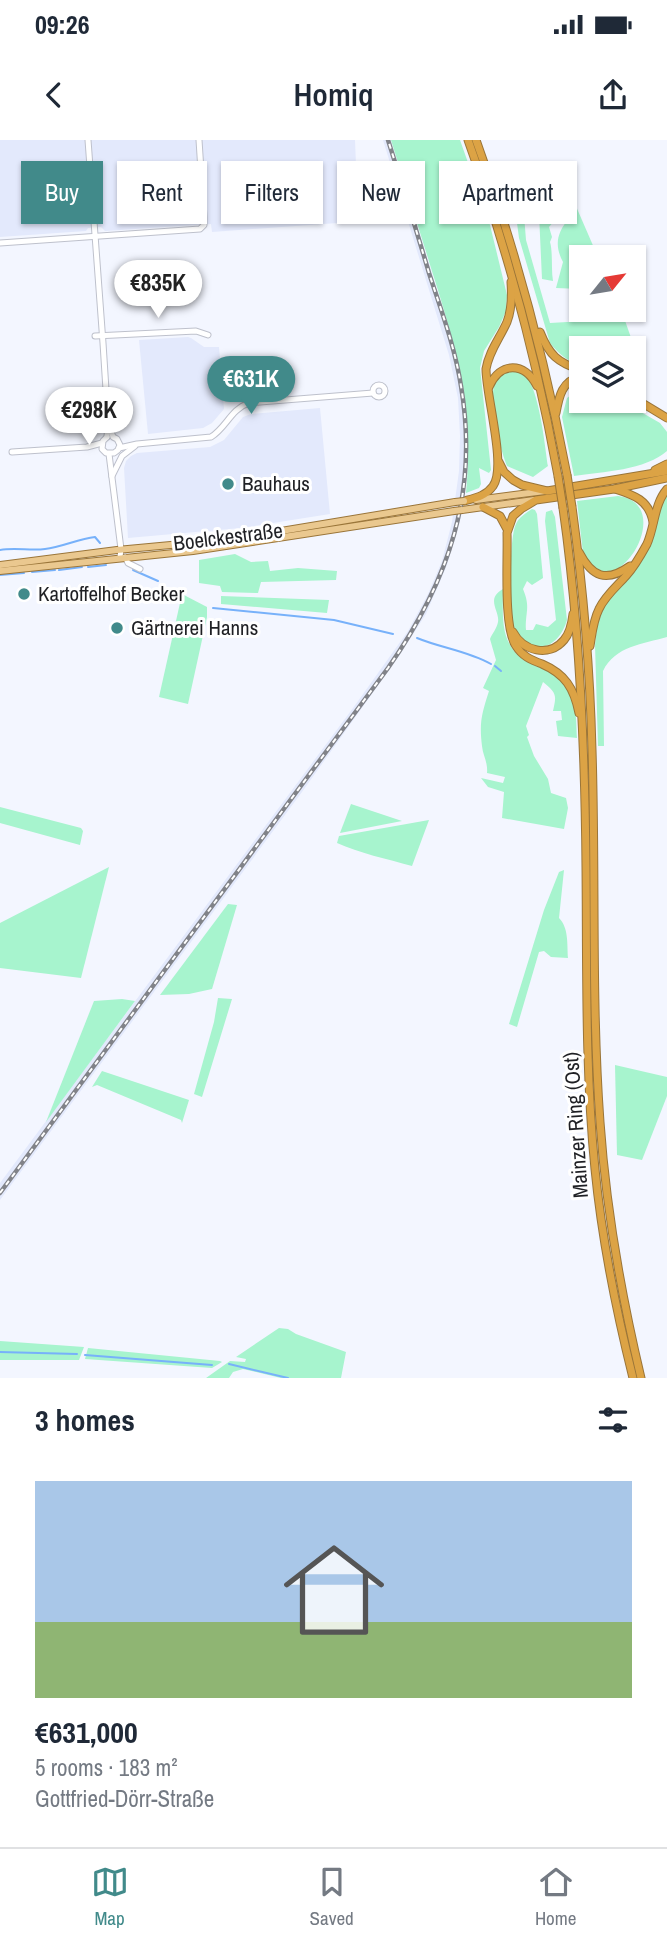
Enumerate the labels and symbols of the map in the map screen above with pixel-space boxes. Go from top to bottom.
north arrow [569,245,646,322]
pin: €835K [109,260,207,320]
pin: €631K [202,356,300,416]
pin: €298K [40,387,138,447]
place label: Bauhaus [242,469,310,498]
marker: Bauhaus [220,476,236,492]
street label: Boelckestraße [172,515,284,558]
place label: Kartoffelhof Becker [38,579,184,608]
marker: Kartoffelhof Becker [16,586,32,602]
place label: Gärtnerei Hanns [131,613,258,642]
marker: Gärtnerei Hanns [109,620,125,636]
street label: Mainzer Ring (Ost) [556,1051,595,1199]

